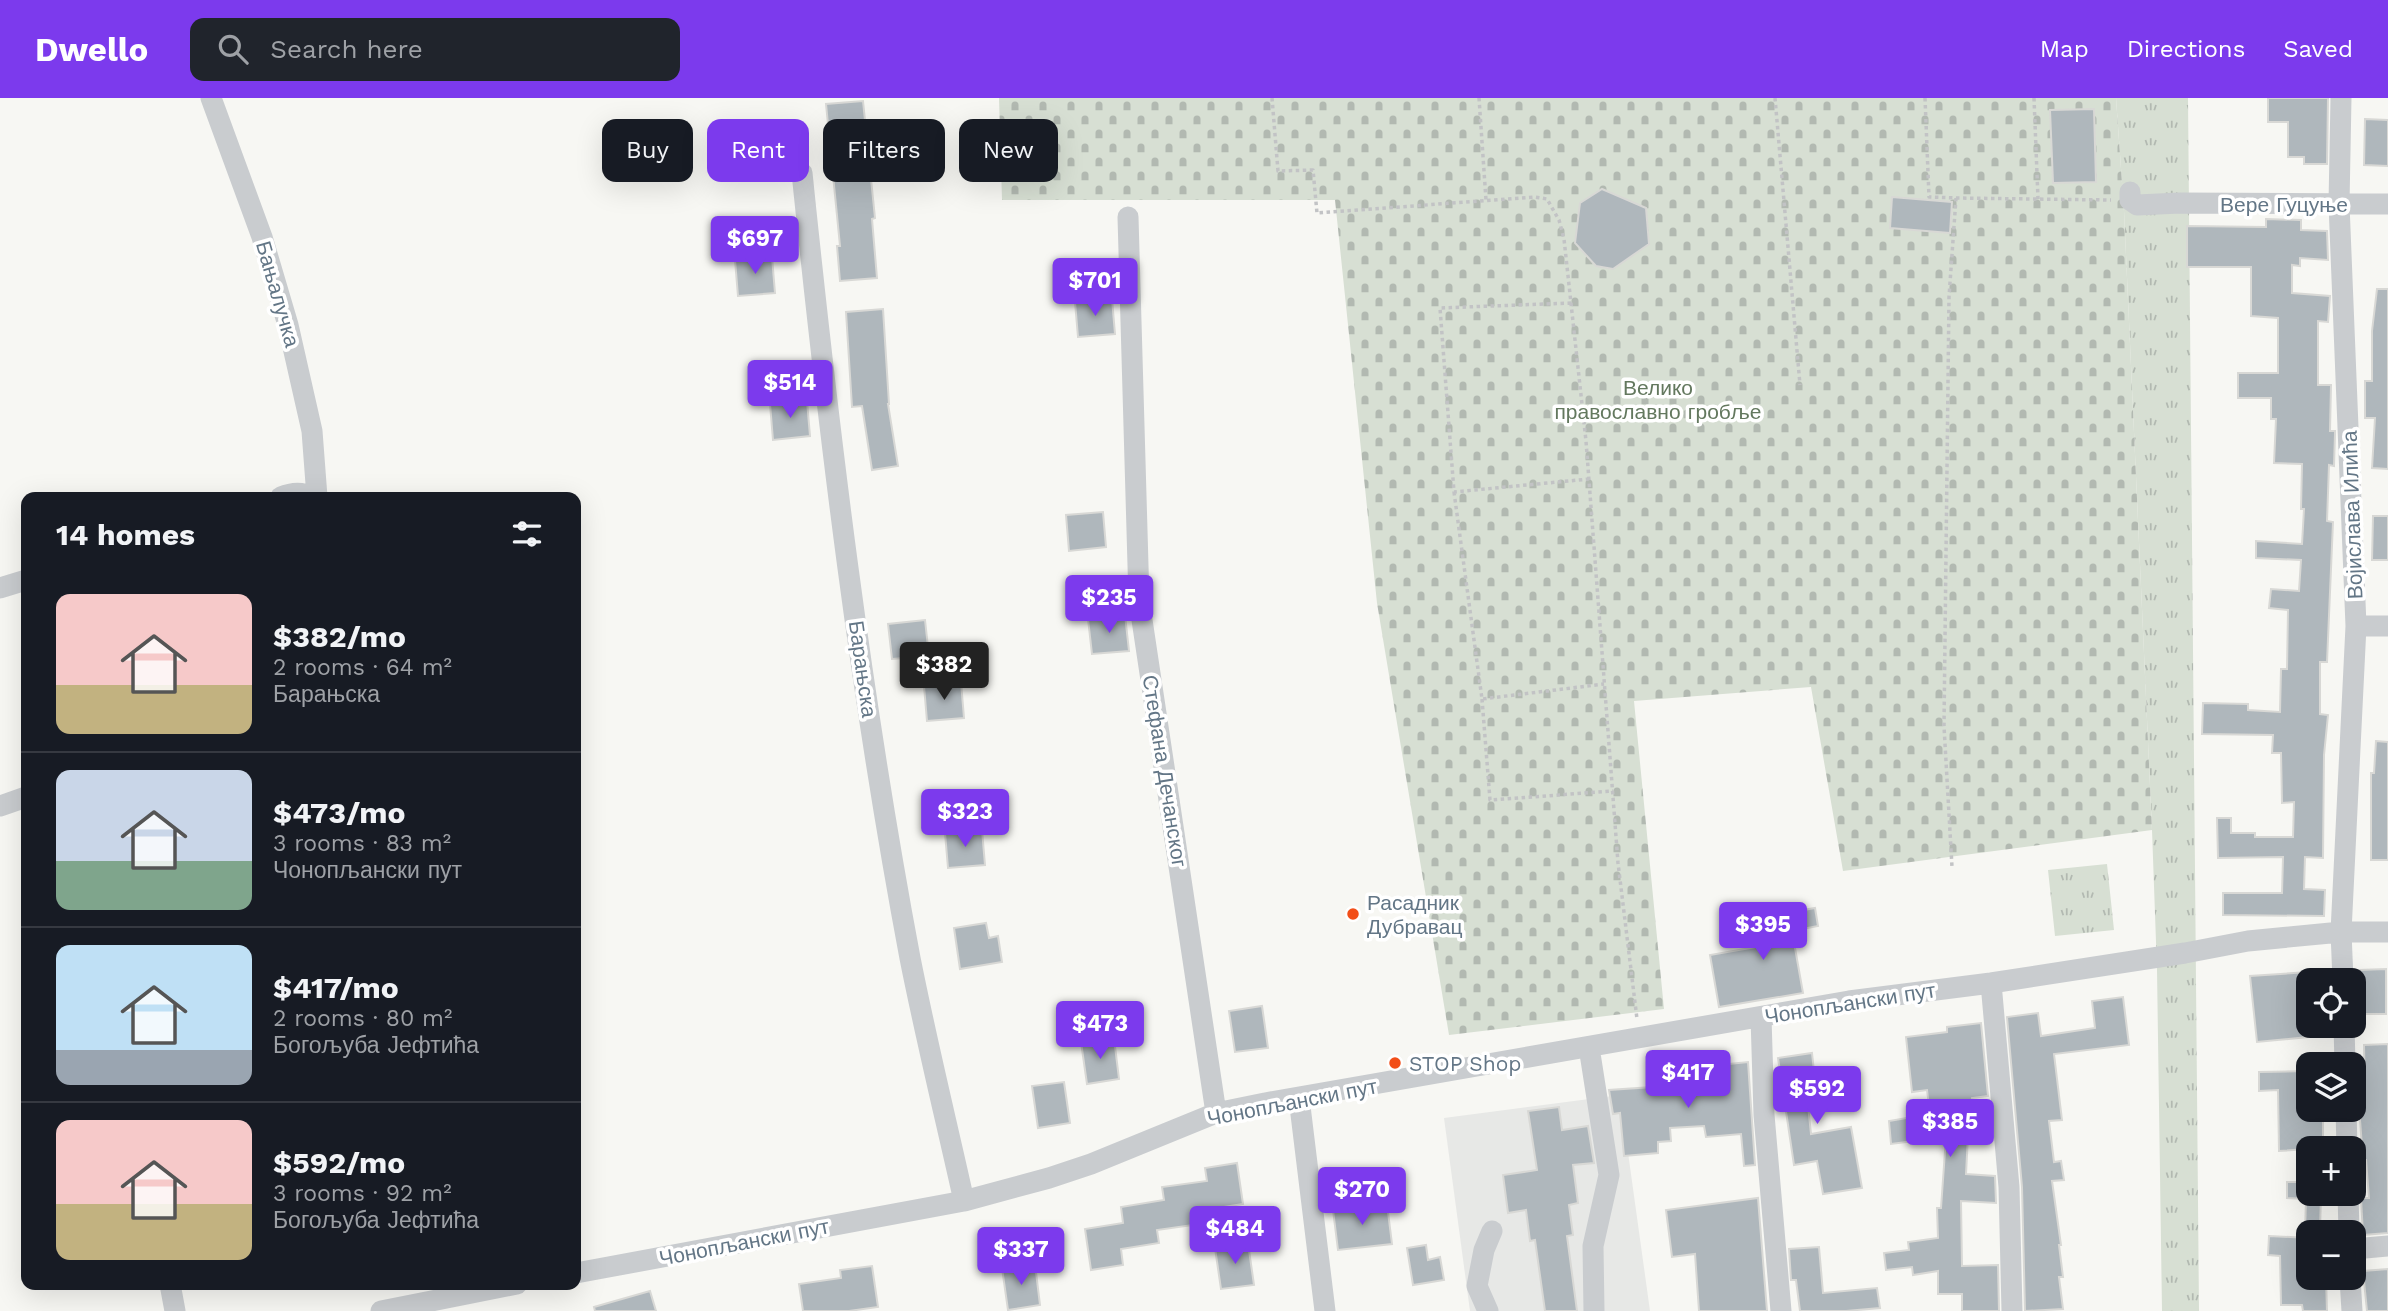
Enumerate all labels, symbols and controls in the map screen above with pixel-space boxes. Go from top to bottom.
search box [190,18,680,81]
text: Dwello [35,30,148,69]
icon: search [214,30,252,68]
text: Search here [270,34,423,64]
text: Map [2040,35,2089,63]
text: Directions [2127,35,2245,63]
text: Saved [2283,35,2353,63]
chip: Buy [602,119,693,182]
chip: Rent [707,119,809,182]
chip: Filters [823,119,945,182]
chip: New [959,119,1058,182]
street label: Вере Гуцуње [2220,192,2348,217]
pin: $697 [714,216,796,276]
text: $697 [727,225,783,252]
street label: Бањалучка [251,238,305,350]
pin: $701 [1054,258,1136,318]
text: $701 [1069,267,1121,294]
pin: $514 [749,360,831,420]
text: $514 [764,369,816,396]
park label: Велико православно гробље [1554,375,1762,424]
street label: Војислава Илића [2337,430,2367,600]
icon: filters [508,515,546,553]
text: 14 homes [56,517,195,552]
pin: $235 [1068,575,1150,635]
text: $235 [1081,584,1137,611]
text: $382/mo [273,619,406,654]
street label: Барањска [844,619,882,719]
icon: home [112,622,196,706]
pin: $382 [903,642,985,702]
text: $382 [916,651,972,678]
text: 2 rooms · 64 m² [273,654,452,681]
street label: Стефана Дечанског [1137,673,1193,869]
text: Барањска [273,681,380,708]
pin: $323 [924,790,1006,849]
text: $473/mo [273,795,405,830]
icon: home [112,798,196,882]
text: $323 [937,798,993,825]
text: 3 rooms · 83 m² [273,830,451,857]
text: Чонопљански пут [273,857,462,884]
place label: Расадник Дубравац [1367,890,1462,939]
pin: $395 [1722,902,1804,962]
marker: Расадник Дубравац [1345,906,1361,922]
text: $395 [1735,911,1791,938]
map controls [2296,968,2366,1290]
button: locate [2296,968,2366,1038]
text: $417/mo [273,970,399,1005]
icon: home [112,973,196,1057]
street label: Чонопљански пут [1763,977,1938,1029]
pin: $473 [1059,1002,1141,1061]
text: 2 rooms · 80 m² [273,1005,452,1032]
text: $473 [1072,1010,1128,1037]
text: Богољуба Јефтића [273,1032,479,1059]
place label: STOP Shop [1409,1051,1521,1076]
pin: $417 [1647,1051,1729,1110]
button: layers [2296,1052,2366,1122]
marker: STOP Shop [1387,1055,1403,1071]
text: $417 [1662,1059,1714,1086]
pin: $592 [1776,1066,1858,1126]
street label: Чонопљански пут [1205,1073,1380,1131]
text: $592 [1789,1075,1845,1102]
pin: $385 [1909,1100,1991,1159]
text: $385 [1922,1108,1978,1135]
button: + [2296,1136,2366,1206]
text: $592/mo [273,1145,405,1180]
icon: home [112,1148,196,1232]
pin: $270 [1321,1168,1403,1227]
text: $270 [1334,1176,1390,1203]
text: 3 rooms · 92 m² [273,1180,452,1207]
pin: $484 [1194,1206,1276,1266]
text: Богољуба Јефтића [273,1207,479,1234]
street label: Чонопљански пут [657,1213,832,1271]
text: $484 [1206,1215,1264,1242]
button: − [2296,1220,2366,1290]
pin: $337 [980,1228,1062,1287]
text: $337 [993,1236,1049,1263]

